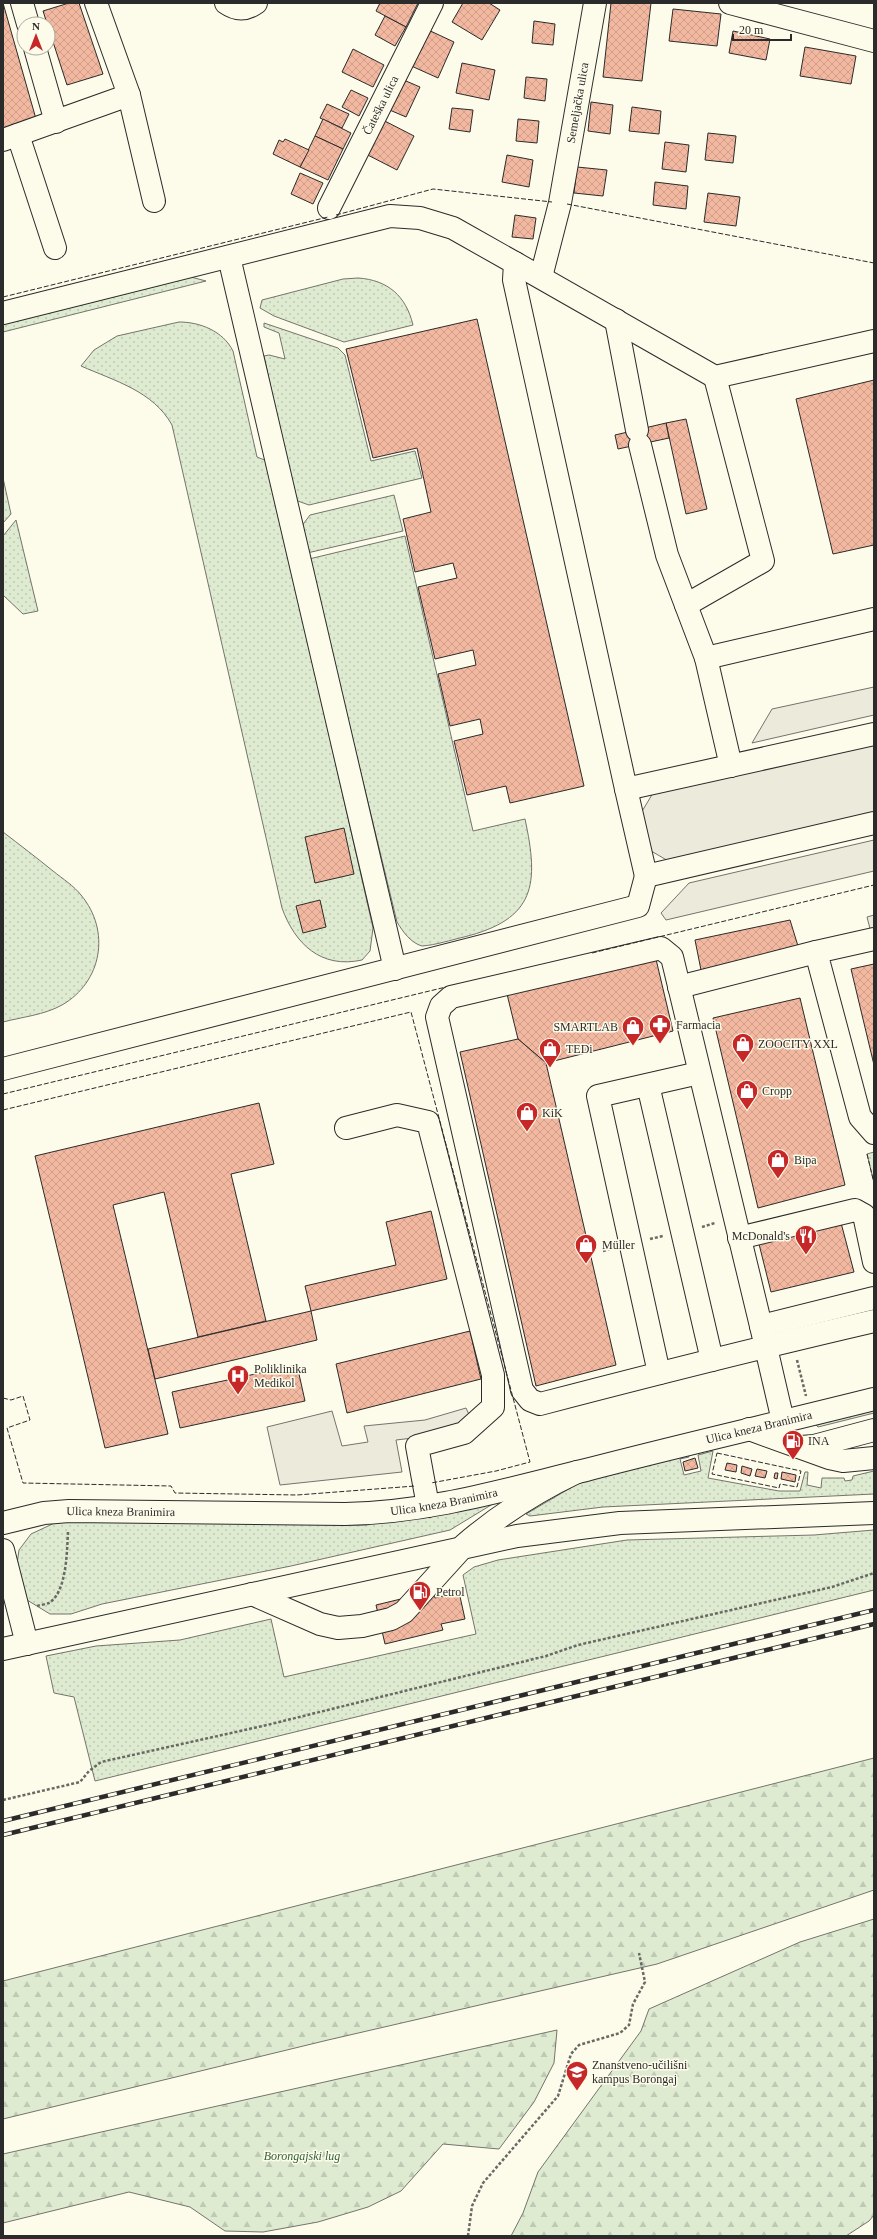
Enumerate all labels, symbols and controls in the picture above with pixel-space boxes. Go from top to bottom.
north arrow [16,16,56,56]
scale bar [733,16,791,42]
text: N [32,20,40,32]
text: 20 m [739,23,764,37]
street label: Semeljačka ulica [564,61,592,144]
street label: Čateška ulica [360,73,402,137]
pharmacy icon: Farmacia [647,1012,673,1045]
shop icon: SMARTLAB [620,1014,646,1047]
place label: Farmacia [676,1018,721,1032]
place label: SMARTLAB [553,1020,618,1034]
shop icon: ZOOCITY XXL [730,1031,756,1064]
shop icon: TEDi [537,1036,563,1069]
place label: ZOOCITY XXL [758,1037,838,1051]
place label: TEDi [566,1042,593,1056]
shop icon: Cropp [734,1078,760,1111]
place label: Cropp [762,1084,792,1098]
shop icon: KiK [514,1100,540,1133]
place label: KiK [542,1106,563,1120]
shop icon: Bipa [765,1147,791,1180]
place label: Bipa [794,1153,817,1167]
restaurant icon: McDonald's [793,1223,819,1256]
place label: McDonald's [732,1229,790,1243]
shop icon: Müller [573,1232,599,1265]
place label: Müller [602,1238,635,1252]
place label: Poliklinika Medikol [254,1362,307,1390]
hospital icon: Poliklinika Medikol [225,1363,251,1396]
street label: Ulica kneza Branimira [704,1407,814,1447]
fuel station icon: INA [780,1428,806,1461]
place label: INA [808,1434,830,1448]
street label: Ulica kneza Branimira [389,1485,499,1518]
street label: Ulica kneza Branimira [66,1504,176,1519]
fuel station icon: Petrol [407,1579,433,1612]
place label: Petrol [436,1585,465,1599]
place label: Znanstveno-učilišni kampus Borongaj [592,2058,688,2086]
school or university icon: Znanstveno-učilišni kampus Borongaj [564,2059,590,2092]
park label: Borongajski lug [264,2149,340,2163]

